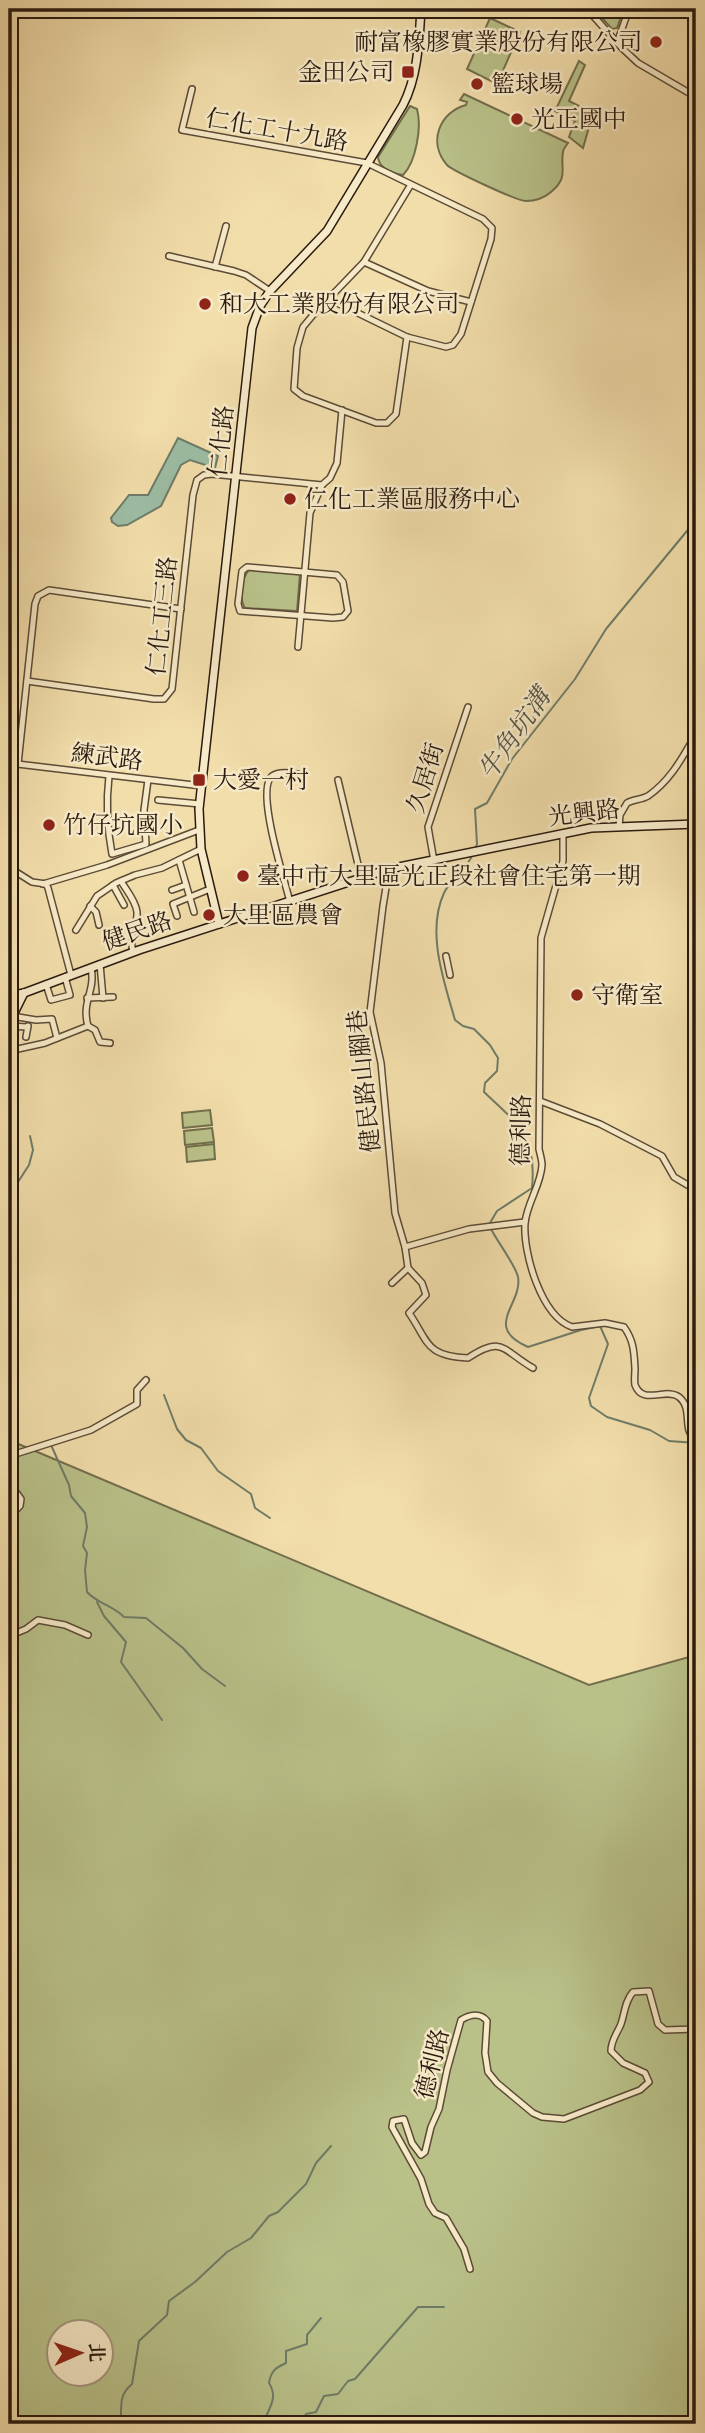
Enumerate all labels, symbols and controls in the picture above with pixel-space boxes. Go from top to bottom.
place label: 耐富橡膠實業股份有限公司 [354,27,642,57]
marker: 耐富橡膠實業股份有限公司 [648,34,664,50]
place label: 金田公司 [298,57,394,87]
marker: 金田公司 [400,64,416,80]
place label: 籃球場 [491,69,563,99]
marker: 籃球場 [469,76,485,92]
street label: 仁化工十九路 [203,103,351,157]
place label: 光正國中 [531,104,627,134]
marker: 光正國中 [509,111,525,127]
place label: 和大工業股份有限公司 [219,289,459,319]
marker: 和大工業股份有限公司 [197,296,213,312]
street label: 仁化路 [202,404,240,478]
place label: 仁化工業區服務中心 [304,484,520,514]
marker: 仁化工業區服務中心 [282,491,298,507]
street label: 仁化工三路 [141,555,183,677]
water label: 牛角坑溝 [471,679,559,786]
street label: 練武路 [69,738,145,776]
street label: 久居街 [400,739,450,817]
place label: 大愛一村 [213,765,309,795]
marker: 大愛一村 [191,772,207,788]
street label: 光興路 [546,794,622,832]
place label: 竹仔坑國小 [63,810,183,840]
marker: 竹仔坑國小 [41,817,57,833]
place label: 臺中市大里區光正段社會住宅第一期 [257,861,641,891]
marker: 臺中市大里區光正段社會住宅第一期 [235,868,251,884]
place label: 大里區農會 [223,900,343,930]
street label: 健民路 [98,905,176,957]
marker: 大里區農會 [201,907,217,923]
place label: 守衛室 [591,980,663,1010]
marker: 守衛室 [569,987,585,1003]
street label: 健民路山腳巷 [342,1008,386,1154]
street label: 德利路 [505,1094,537,1166]
street label: 德利路 [409,2025,455,2103]
north arrow [46,2318,116,2388]
text: 北 [85,2343,108,2362]

